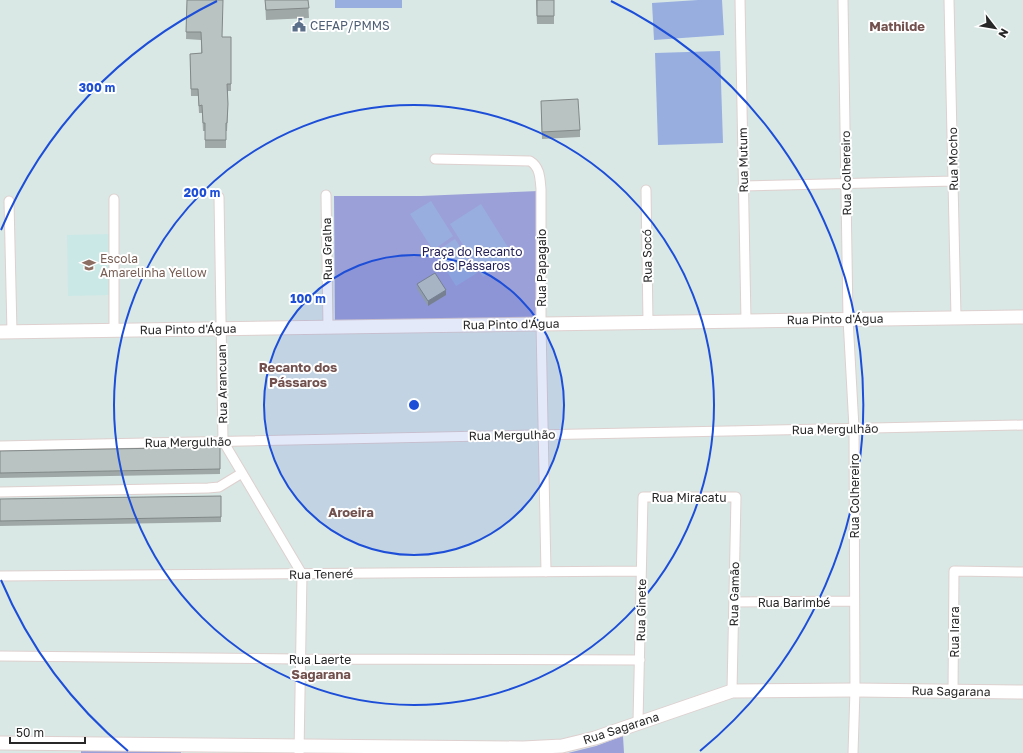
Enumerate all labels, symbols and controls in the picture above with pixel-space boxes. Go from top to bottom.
north arrow [975,8,1015,48]
public building icon: CEFAP/PMMS [291,17,307,33]
place label: CEFAP/PMMS [310,18,390,33]
district label: Mathilde [869,18,925,34]
text: N [996,26,1012,40]
text: 300 m [79,80,115,95]
street label: Rua Mutum [735,127,751,193]
street label: Rua Mocho [945,127,961,191]
street label: Rua Colhereiro [838,130,854,216]
text: 200 m [184,185,220,200]
street label: Rua Gralha [319,217,335,281]
street label: Rua Papagaio [534,229,549,307]
street label: Rua Socó [639,229,655,283]
park label: Praça do Recanto dos Pássaros [422,244,522,273]
place label: Escola Amarelinha Yellow [100,251,207,280]
school or university icon: Escola Amarelinha Yellow [81,257,97,273]
text: 100 m [290,291,326,306]
street label: Rua Pinto d'Água [787,311,883,327]
street label: Rua Pinto d'Água [463,316,559,332]
street label: Rua Pinto d'Água [140,321,236,337]
street label: Rua Arancuan [214,344,230,424]
district label: Recanto dos Pássaros [259,359,337,390]
centre of rings [407,398,421,412]
street label: Rua Mergulhão [792,421,878,437]
street label: Rua Mergulhão [469,427,555,443]
street label: Rua Mergulhão [145,434,231,450]
street label: Rua Colhereiro [847,454,862,539]
street label: Rua Miracatu [651,490,727,505]
district label: Aroeira [328,504,374,520]
street label: Rua Gamão [726,561,742,627]
street label: Rua Teneré [289,566,353,582]
street label: Rua Ginete [633,578,649,642]
street label: Rua Barimbé [758,595,830,610]
street label: Rua Irara [947,606,962,658]
street label: Rua Laerte [289,652,351,667]
district label: Sagarana [291,666,351,682]
street label: Rua Sagarana [911,683,991,699]
street label: Rua Sagarana [581,709,661,747]
scale bar [10,719,85,745]
text: 50 m [16,725,44,740]

